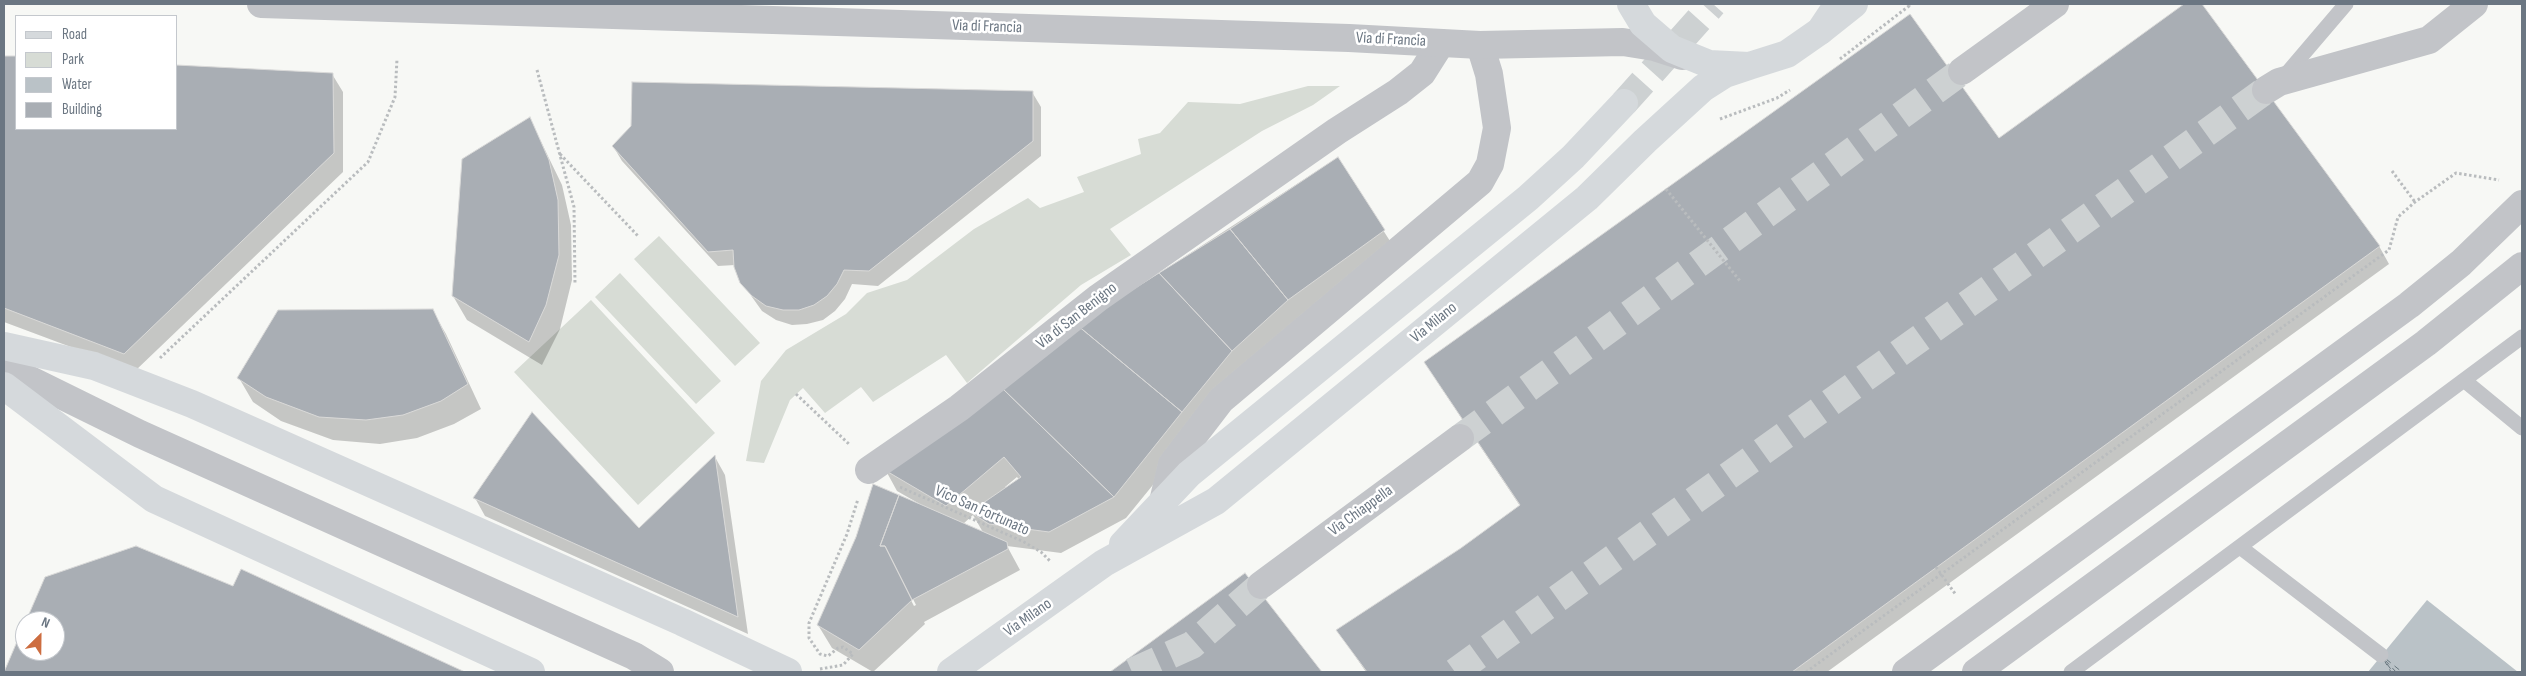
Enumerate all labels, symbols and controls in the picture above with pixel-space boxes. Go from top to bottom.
legend [15,15,178,130]
street label: Via di Francia [952,16,1022,38]
text: Road [62,25,87,44]
street label: Via di Francia [1356,29,1426,51]
text: Park [62,50,84,69]
text: Water [62,75,92,94]
text: Building [62,100,102,119]
street label: Via di San Benigno [1033,279,1121,353]
street label: Via Milano [1407,299,1461,347]
street label: Via Chiappella [1325,481,1397,541]
street label: Vico San Fortunato [932,482,1032,540]
street label: Via Milano [1000,595,1056,641]
north arrow [15,611,65,661]
text: N [39,613,52,632]

